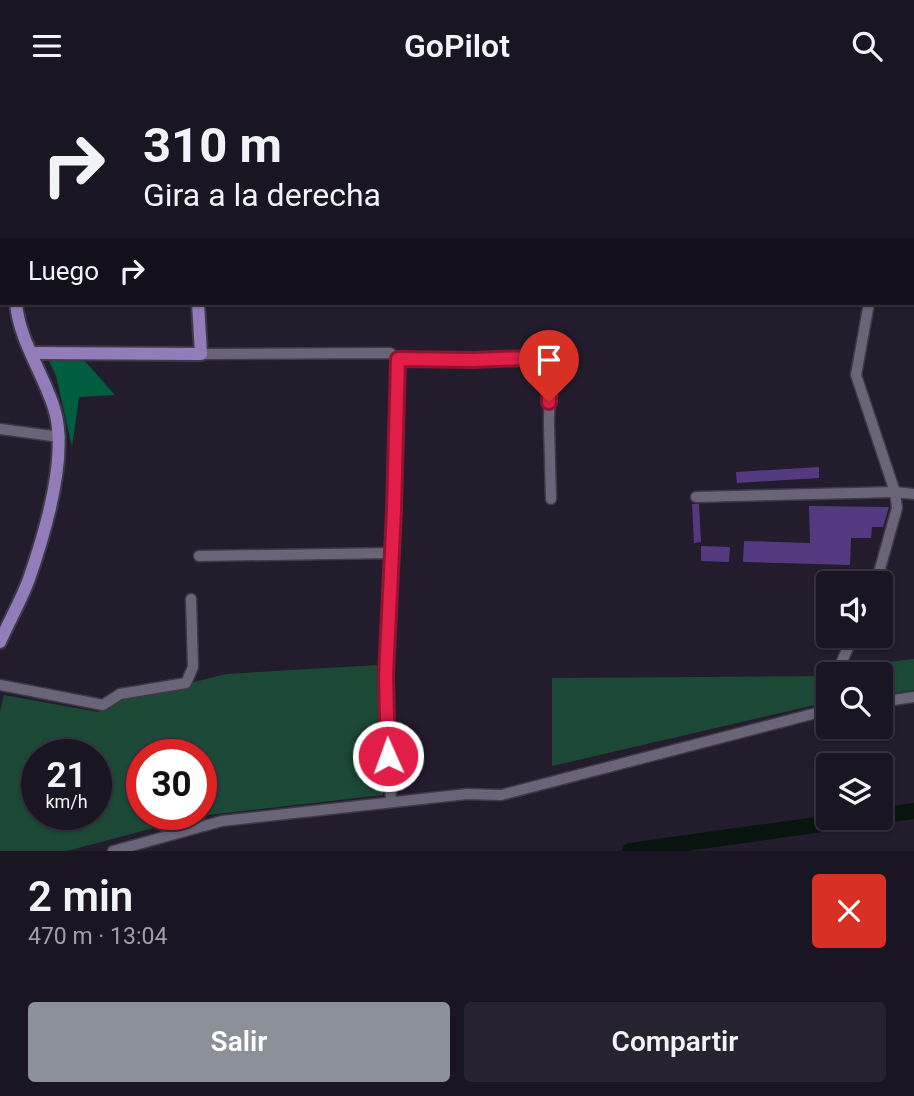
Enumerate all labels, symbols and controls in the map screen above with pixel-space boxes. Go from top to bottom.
icon: menu [28,27,66,65]
text: GoPilot [404,27,510,65]
icon: search [848,27,886,65]
text: 310 m [143,117,282,174]
icon: right [28,119,119,210]
text: Gira a la derecha [143,176,381,214]
icon: right [113,252,151,290]
text: Luego [28,256,99,286]
pin [519,330,579,402]
icon: arrive [530,341,568,379]
map controls [816,571,893,830]
button: sound [816,571,893,648]
button: search [816,662,893,739]
position arrow [351,719,425,793]
speed limit sign: 30 [126,739,217,830]
button: layers [816,753,893,830]
text: 21 [46,755,87,796]
text: km/h [45,791,88,812]
text: 2 min [28,872,133,921]
button: close [812,874,886,948]
text: 470 m · 13:04 [28,923,167,950]
button: Salir [28,1002,450,1082]
button: Compartir [464,1002,886,1082]

